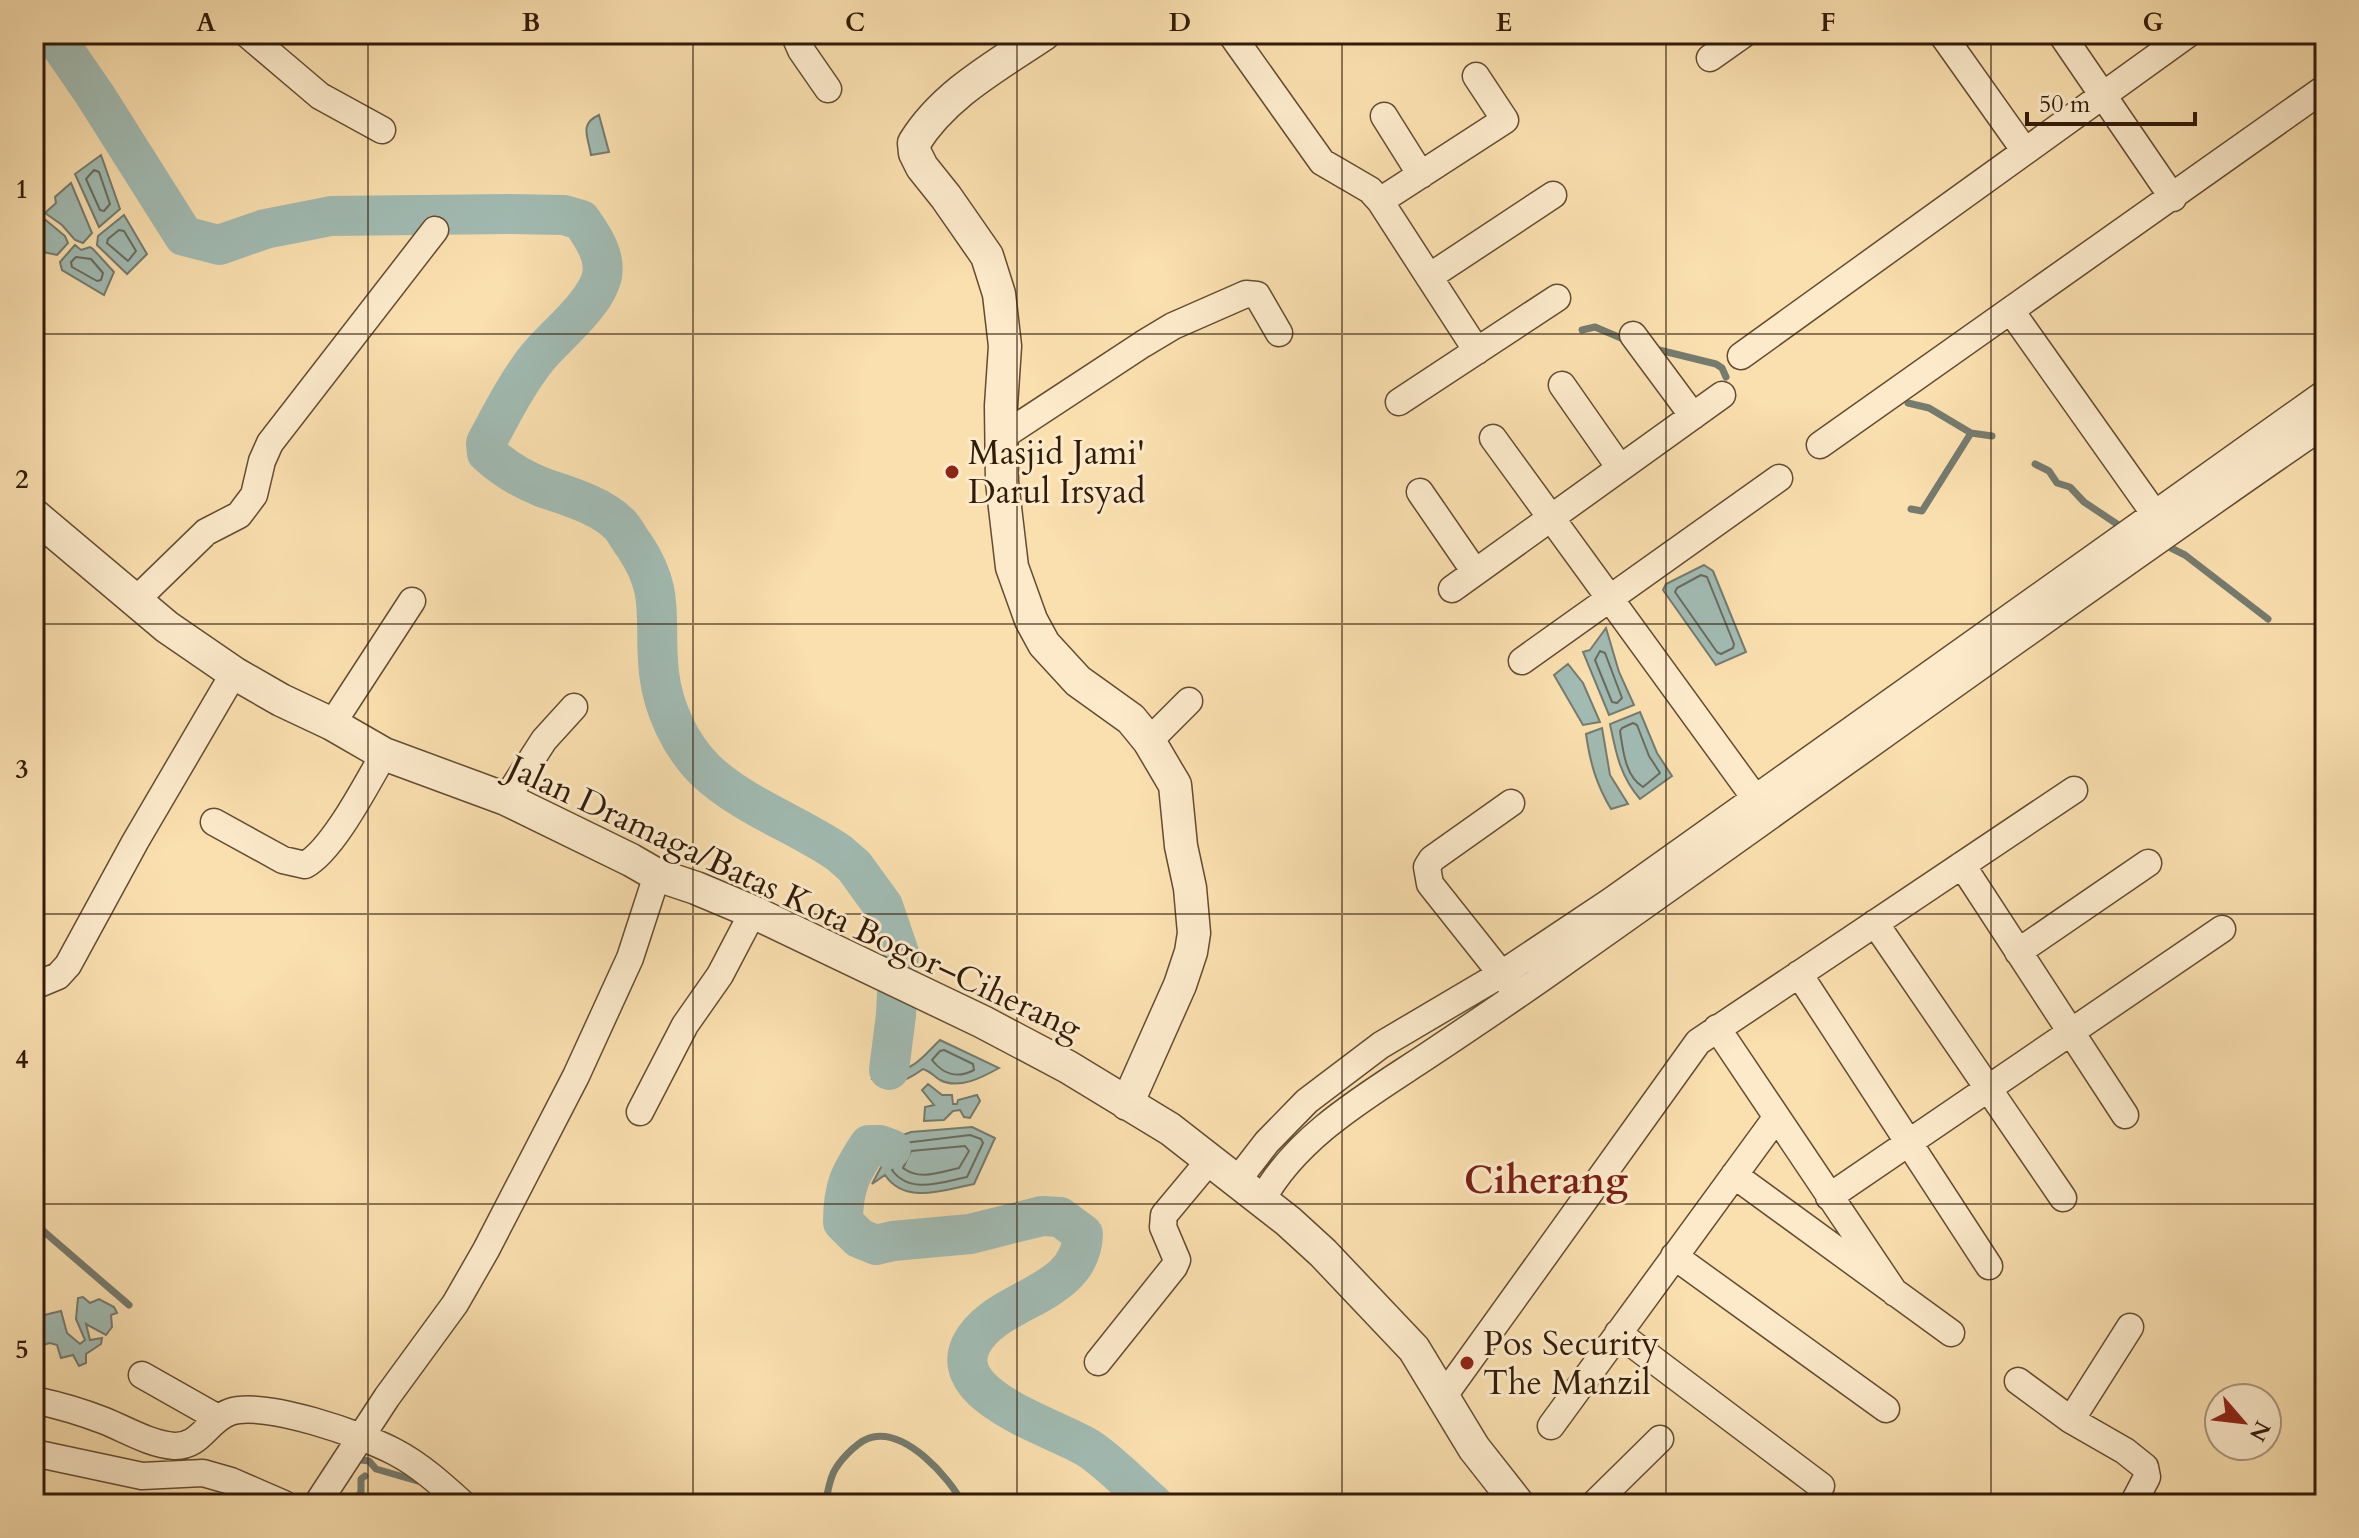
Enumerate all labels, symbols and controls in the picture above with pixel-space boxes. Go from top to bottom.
text: A [196,5,216,40]
text: B [522,5,540,40]
text: C [845,5,865,40]
text: D [1169,5,1191,40]
text: E [1496,5,1512,40]
text: F [1820,5,1836,40]
text: G [2142,5,2164,40]
scale bar [2027,76,2195,126]
text: 50 m [2039,88,2091,121]
text: 1 [15,172,29,207]
place label: Masjid Jami' Darul Irsyad [968,430,1145,515]
text: 2 [15,462,29,497]
marker: Masjid Jami' Darul Irsyad [943,463,961,481]
street label: Jalan Dramaga/Batas Kota Bogor–Ciherang [496,742,1089,1051]
text: 3 [15,752,29,787]
text: 4 [15,1042,29,1077]
district label: Ciherang [1464,1155,1628,1207]
place label: Pos Security The Manzil [1483,1321,1659,1406]
text: 5 [15,1332,29,1367]
marker: Pos Security The Manzil [1458,1354,1476,1372]
north arrow [2203,1382,2283,1462]
text: N [2242,1415,2278,1446]

